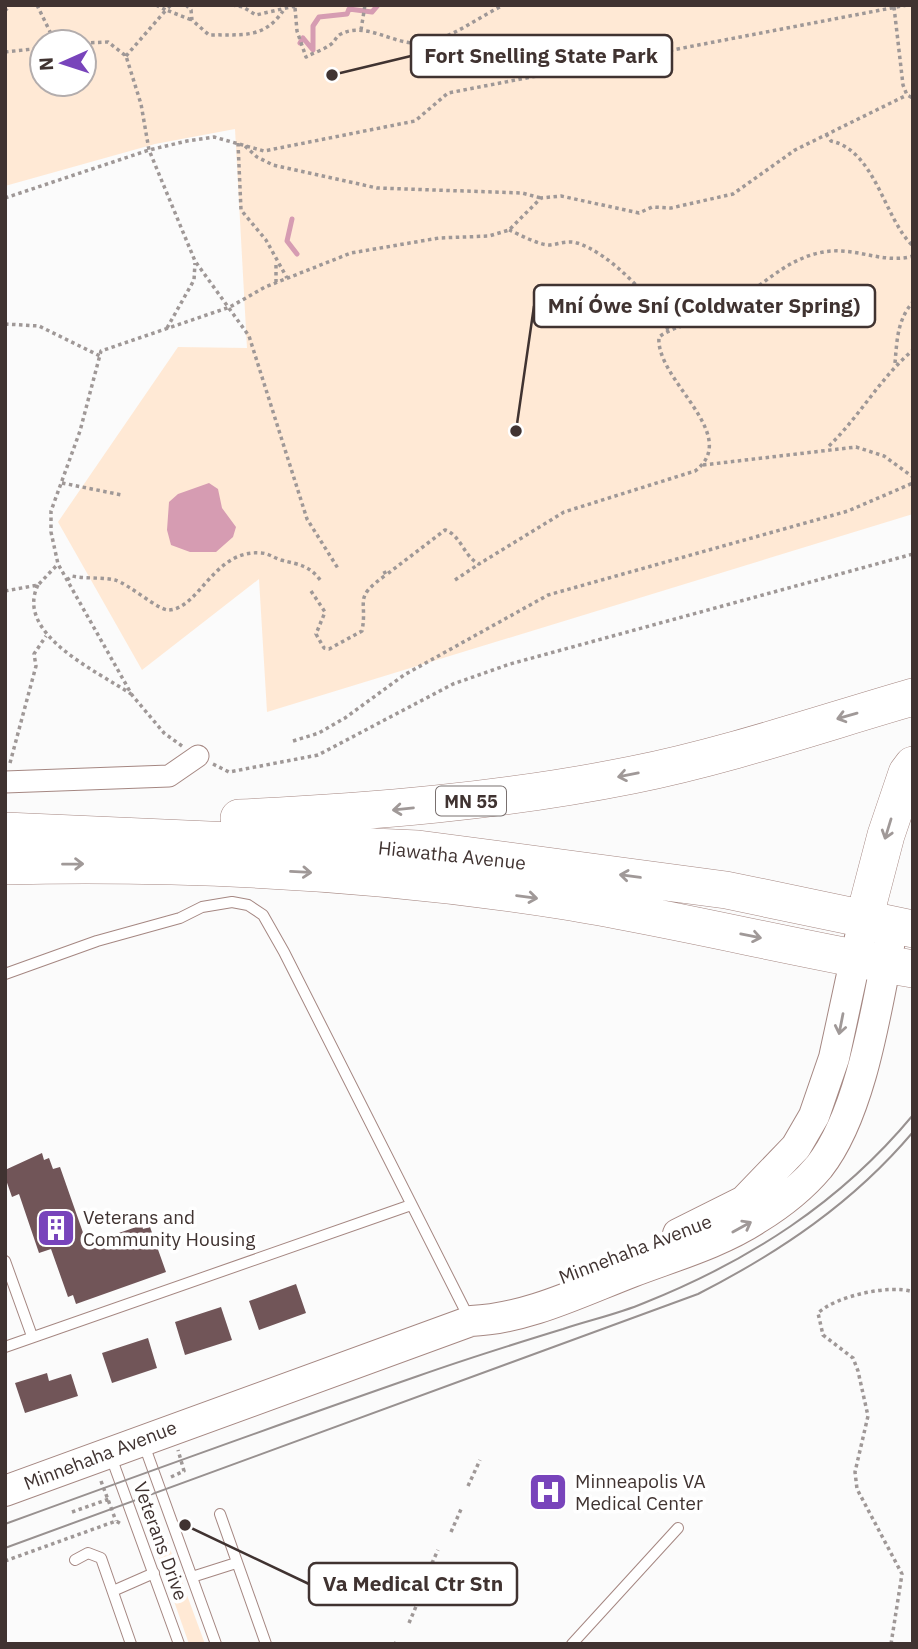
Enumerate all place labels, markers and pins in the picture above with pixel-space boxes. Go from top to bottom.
callout: Fort Snelling State Park [411,35,672,77]
callout: Mní Ówe Sní (Coldwater Spring) [534,285,875,327]
place label: Veterans and Community Housing [83,1205,255,1251]
building icon: Veterans and Community Housing [35,1207,77,1249]
place label: Minneapolis VA Medical Center [575,1469,706,1515]
hospital icon: Minneapolis VA Medical Center [527,1471,569,1513]
callout: Va Medical Ctr Stn [309,1563,517,1605]

